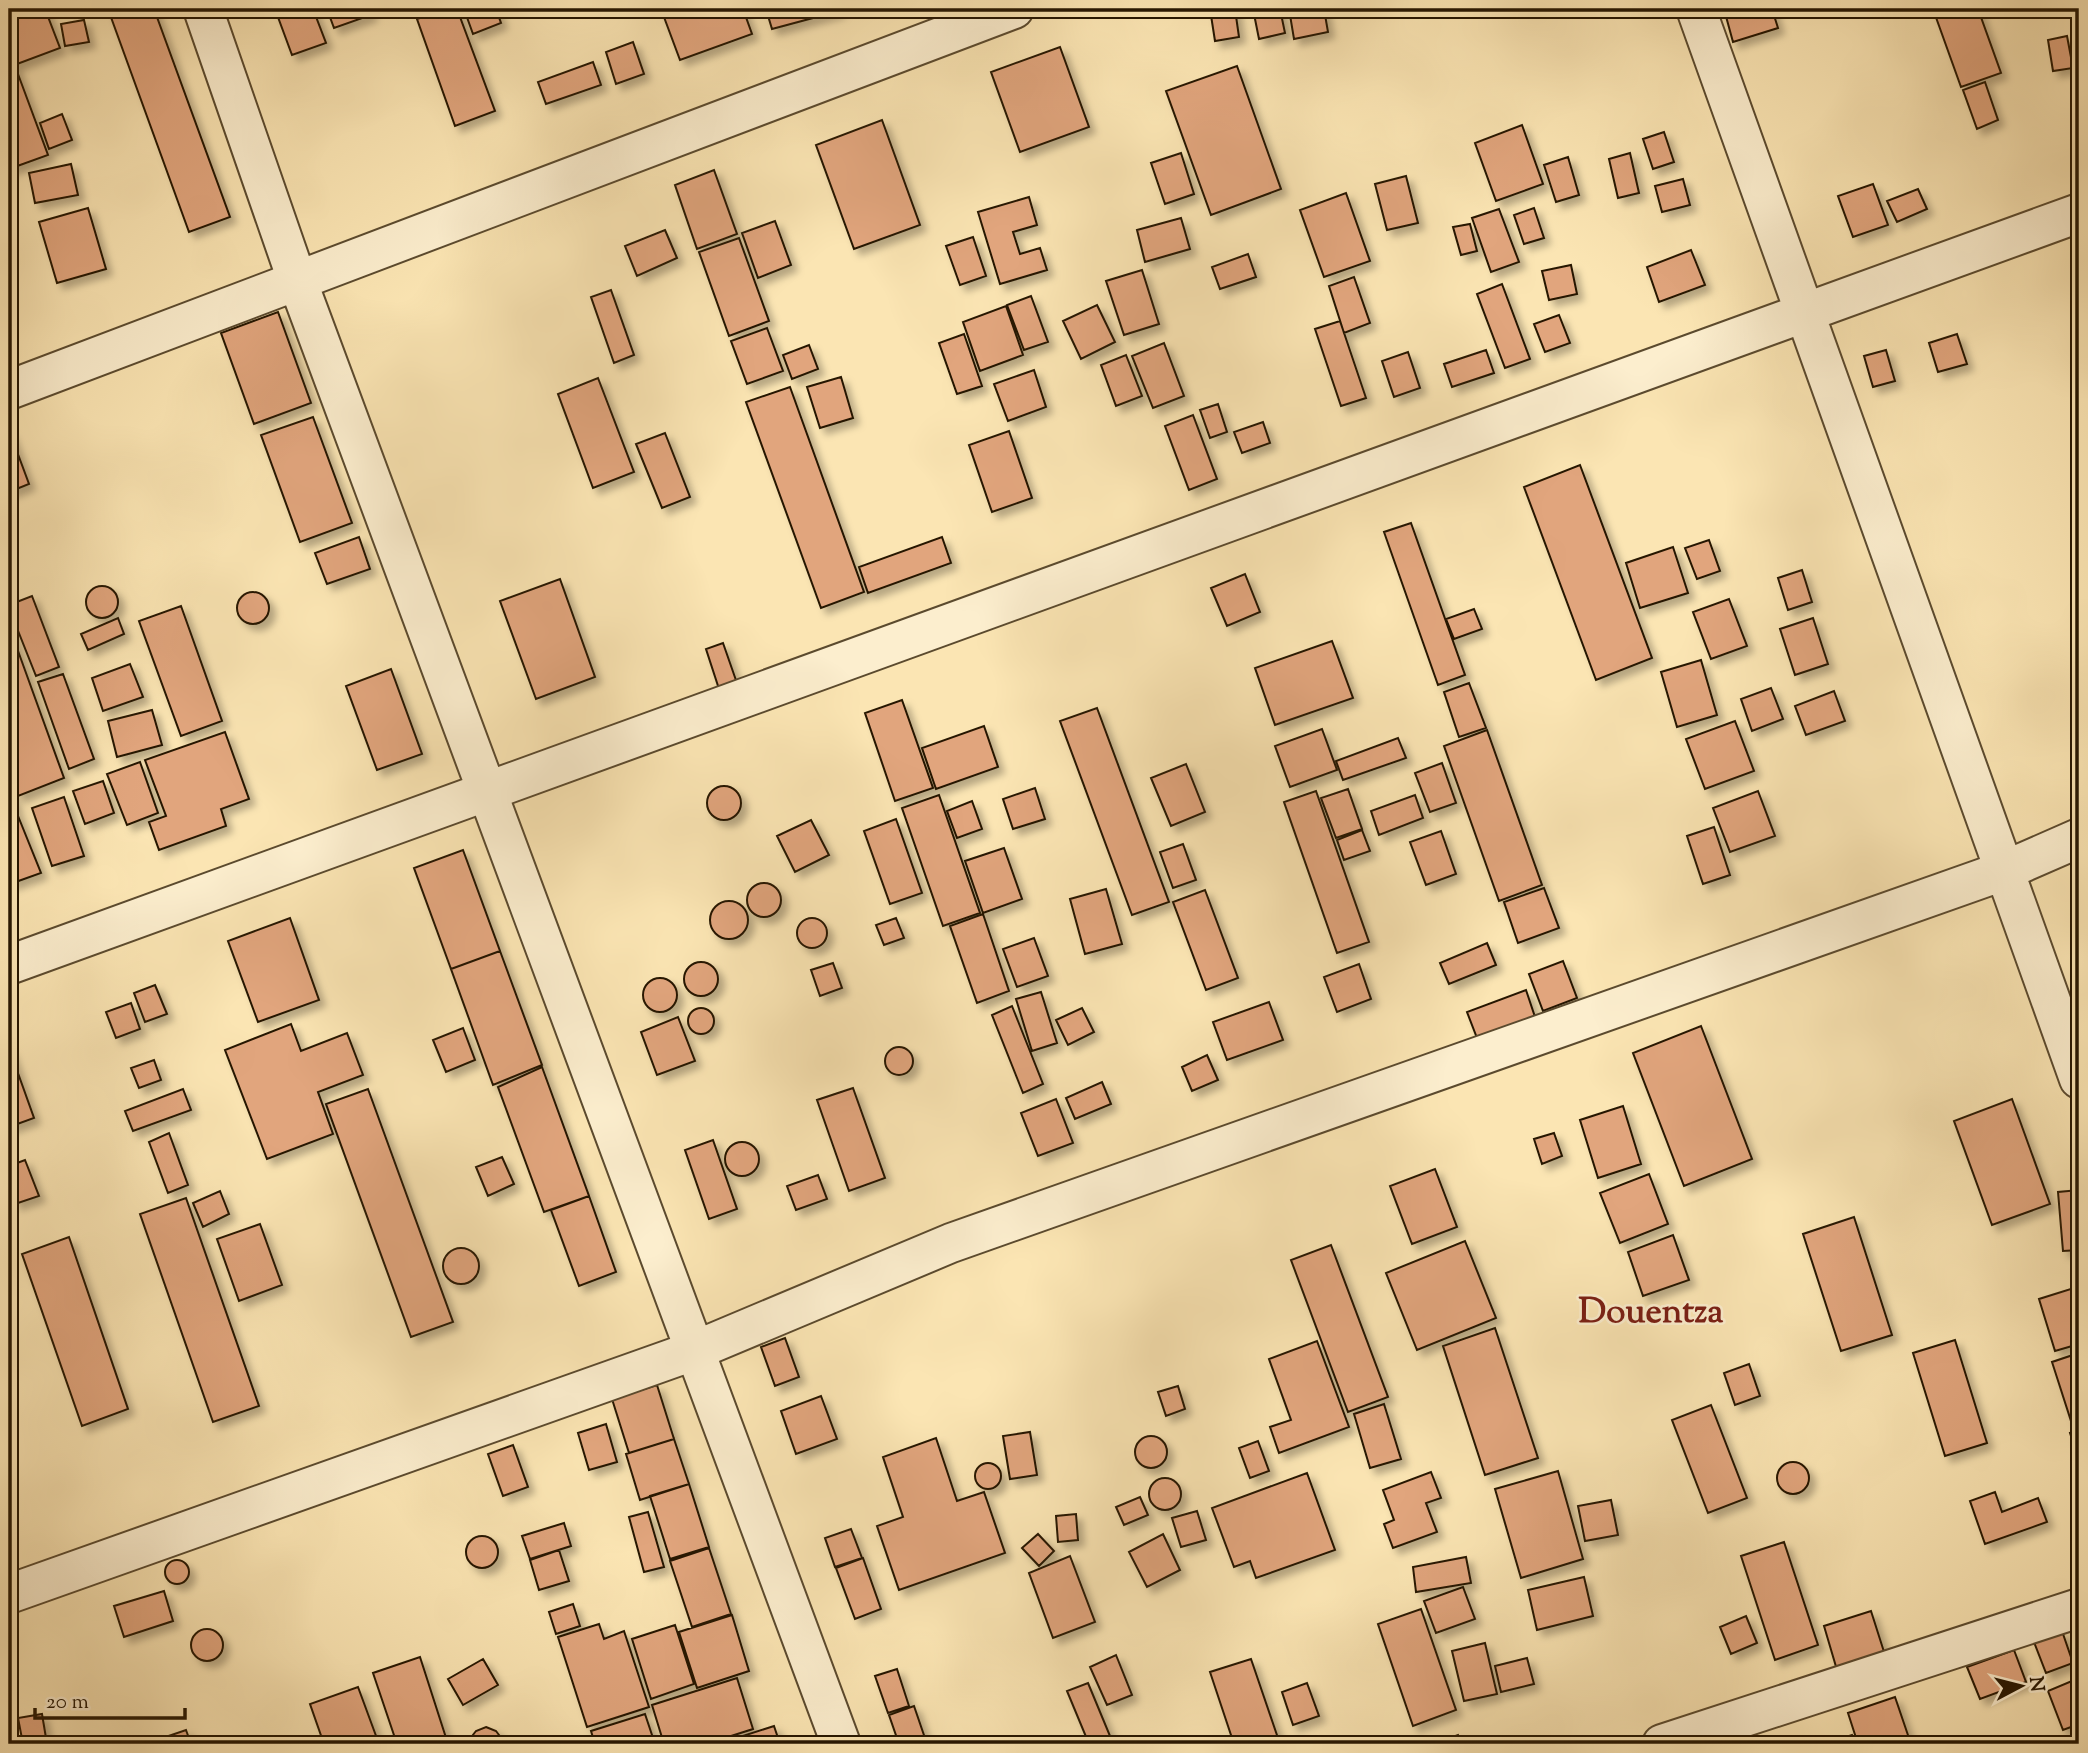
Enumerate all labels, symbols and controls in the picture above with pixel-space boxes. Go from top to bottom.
district label: Douentza [1578,1288,1724,1339]
north arrow [1986,1652,2056,1722]
text: N [2021,1675,2050,1693]
scale bar [35,1676,186,1720]
text: 20 m [46,1688,89,1718]

